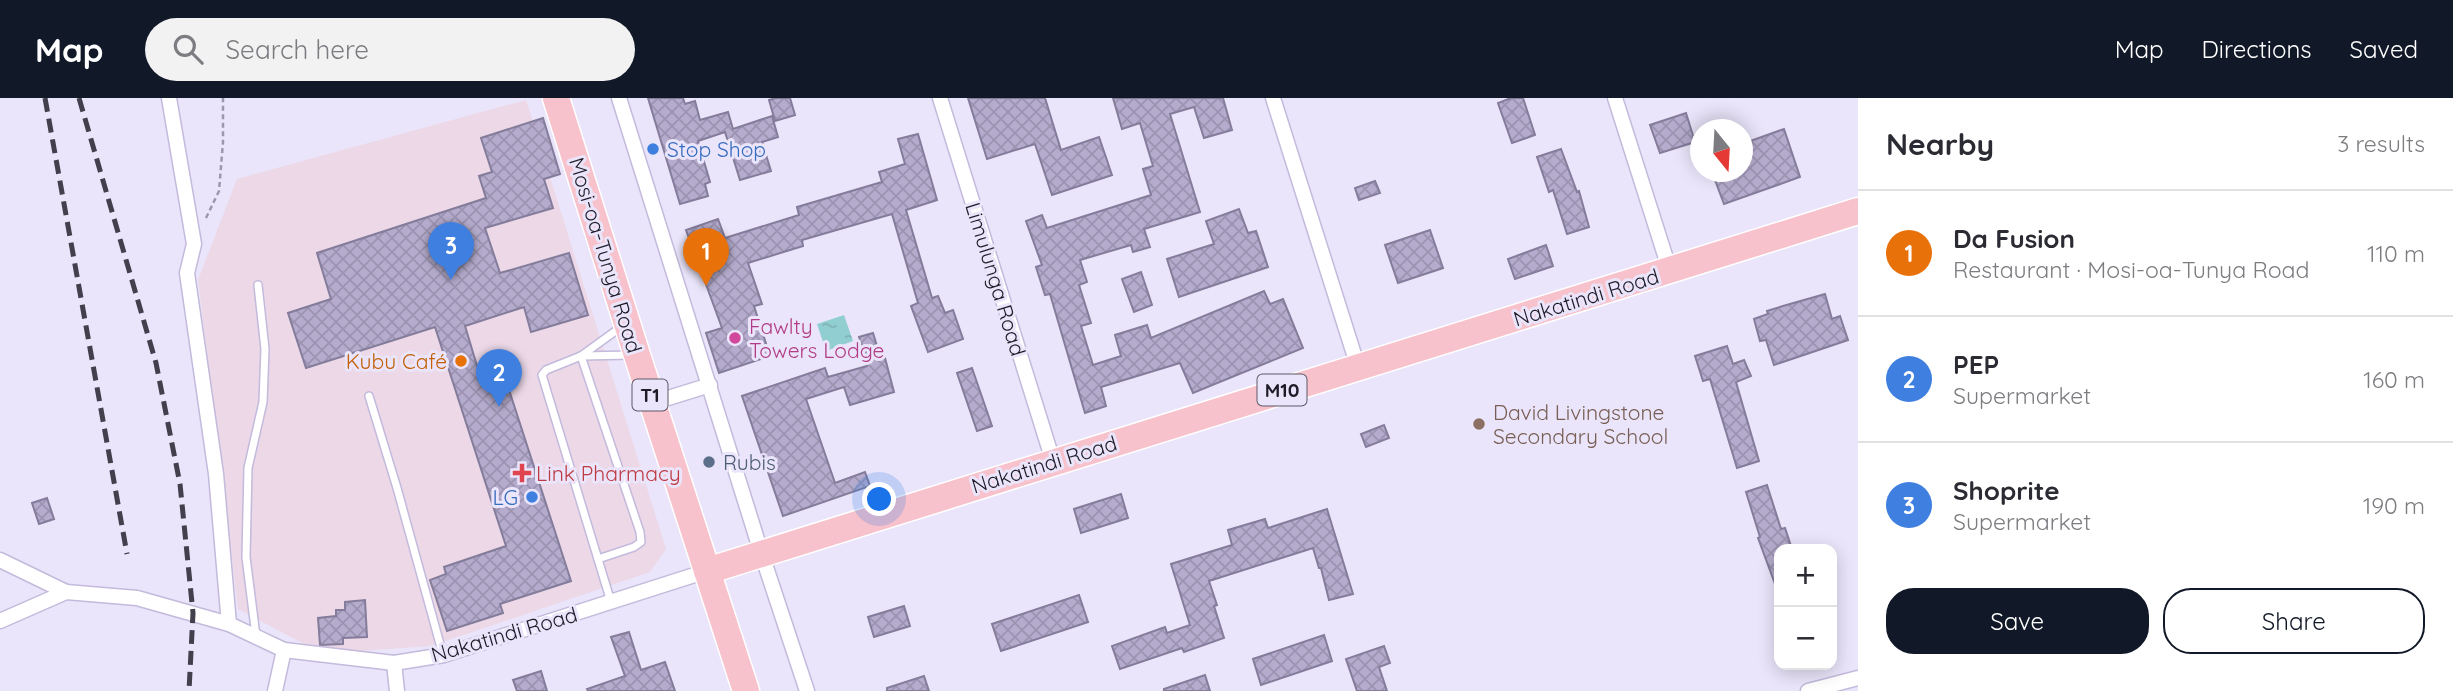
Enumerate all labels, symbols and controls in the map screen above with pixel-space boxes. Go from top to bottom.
search box [145,18,635,81]
text: Map [35,29,103,70]
icon: search [169,30,207,68]
text: Search here [225,33,369,66]
text: Map [2115,34,2164,64]
text: Directions [2202,34,2312,64]
text: Saved [2350,34,2418,64]
north arrow [1690,119,1753,182]
text: Nearby [1886,125,1994,163]
text: 3 results [2337,129,2425,158]
place label: Stop Shop [667,136,766,162]
marker: Stop Shop [645,141,661,157]
street label: Mosi-oa-Tunya Road [564,154,648,356]
street label: Limulunga Road [960,199,1032,359]
pin: 3 [428,222,474,280]
text: Da Fusion [1953,222,2075,255]
pin: 1 [683,228,729,286]
text: 1 [1905,239,1913,268]
text: 110 m [2367,239,2425,268]
text: Restaurant · Mosi-oa-Tunya Road [1953,255,2309,284]
street label: Nakatindi Road [1510,263,1662,331]
place label: Fawlty Towers Lodge [749,313,884,363]
marker: Fawlty Towers Lodge [727,330,743,346]
place label: Kubu Café [346,348,447,374]
text: PEP [1953,348,1999,381]
pin: 2 [476,349,522,407]
marker: Kubu Café [453,353,469,369]
text: 2 [1902,365,1916,394]
text: 160 m [2363,365,2425,394]
road number: M10 [1258,374,1306,406]
road number: T1 [632,380,668,410]
text: Supermarket [1953,381,2091,410]
place label: David Livingstone Secondary School [1493,399,1668,449]
marker: David Livingstone Secondary School [1471,416,1487,432]
street label: Nakatindi Road [968,430,1120,498]
place label: Rubis [723,449,776,475]
marker: Rubis [701,454,717,470]
place label: Link Pharmacy [536,460,681,486]
marker: Link Pharmacy [514,465,530,481]
text: Shoprite [1953,474,2060,507]
your location [862,482,896,516]
place label: LG [492,484,518,510]
marker: LG [524,489,540,505]
text: 3 [1903,491,1915,520]
text: 190 m [2363,491,2425,520]
text: Supermarket [1953,507,2091,536]
map controls [1774,544,1837,670]
button: + [1774,544,1837,607]
button: Save [1886,588,2149,654]
button: Share [2163,588,2425,654]
street label: Nakatindi Road [428,601,580,667]
button: − [1774,607,1837,670]

